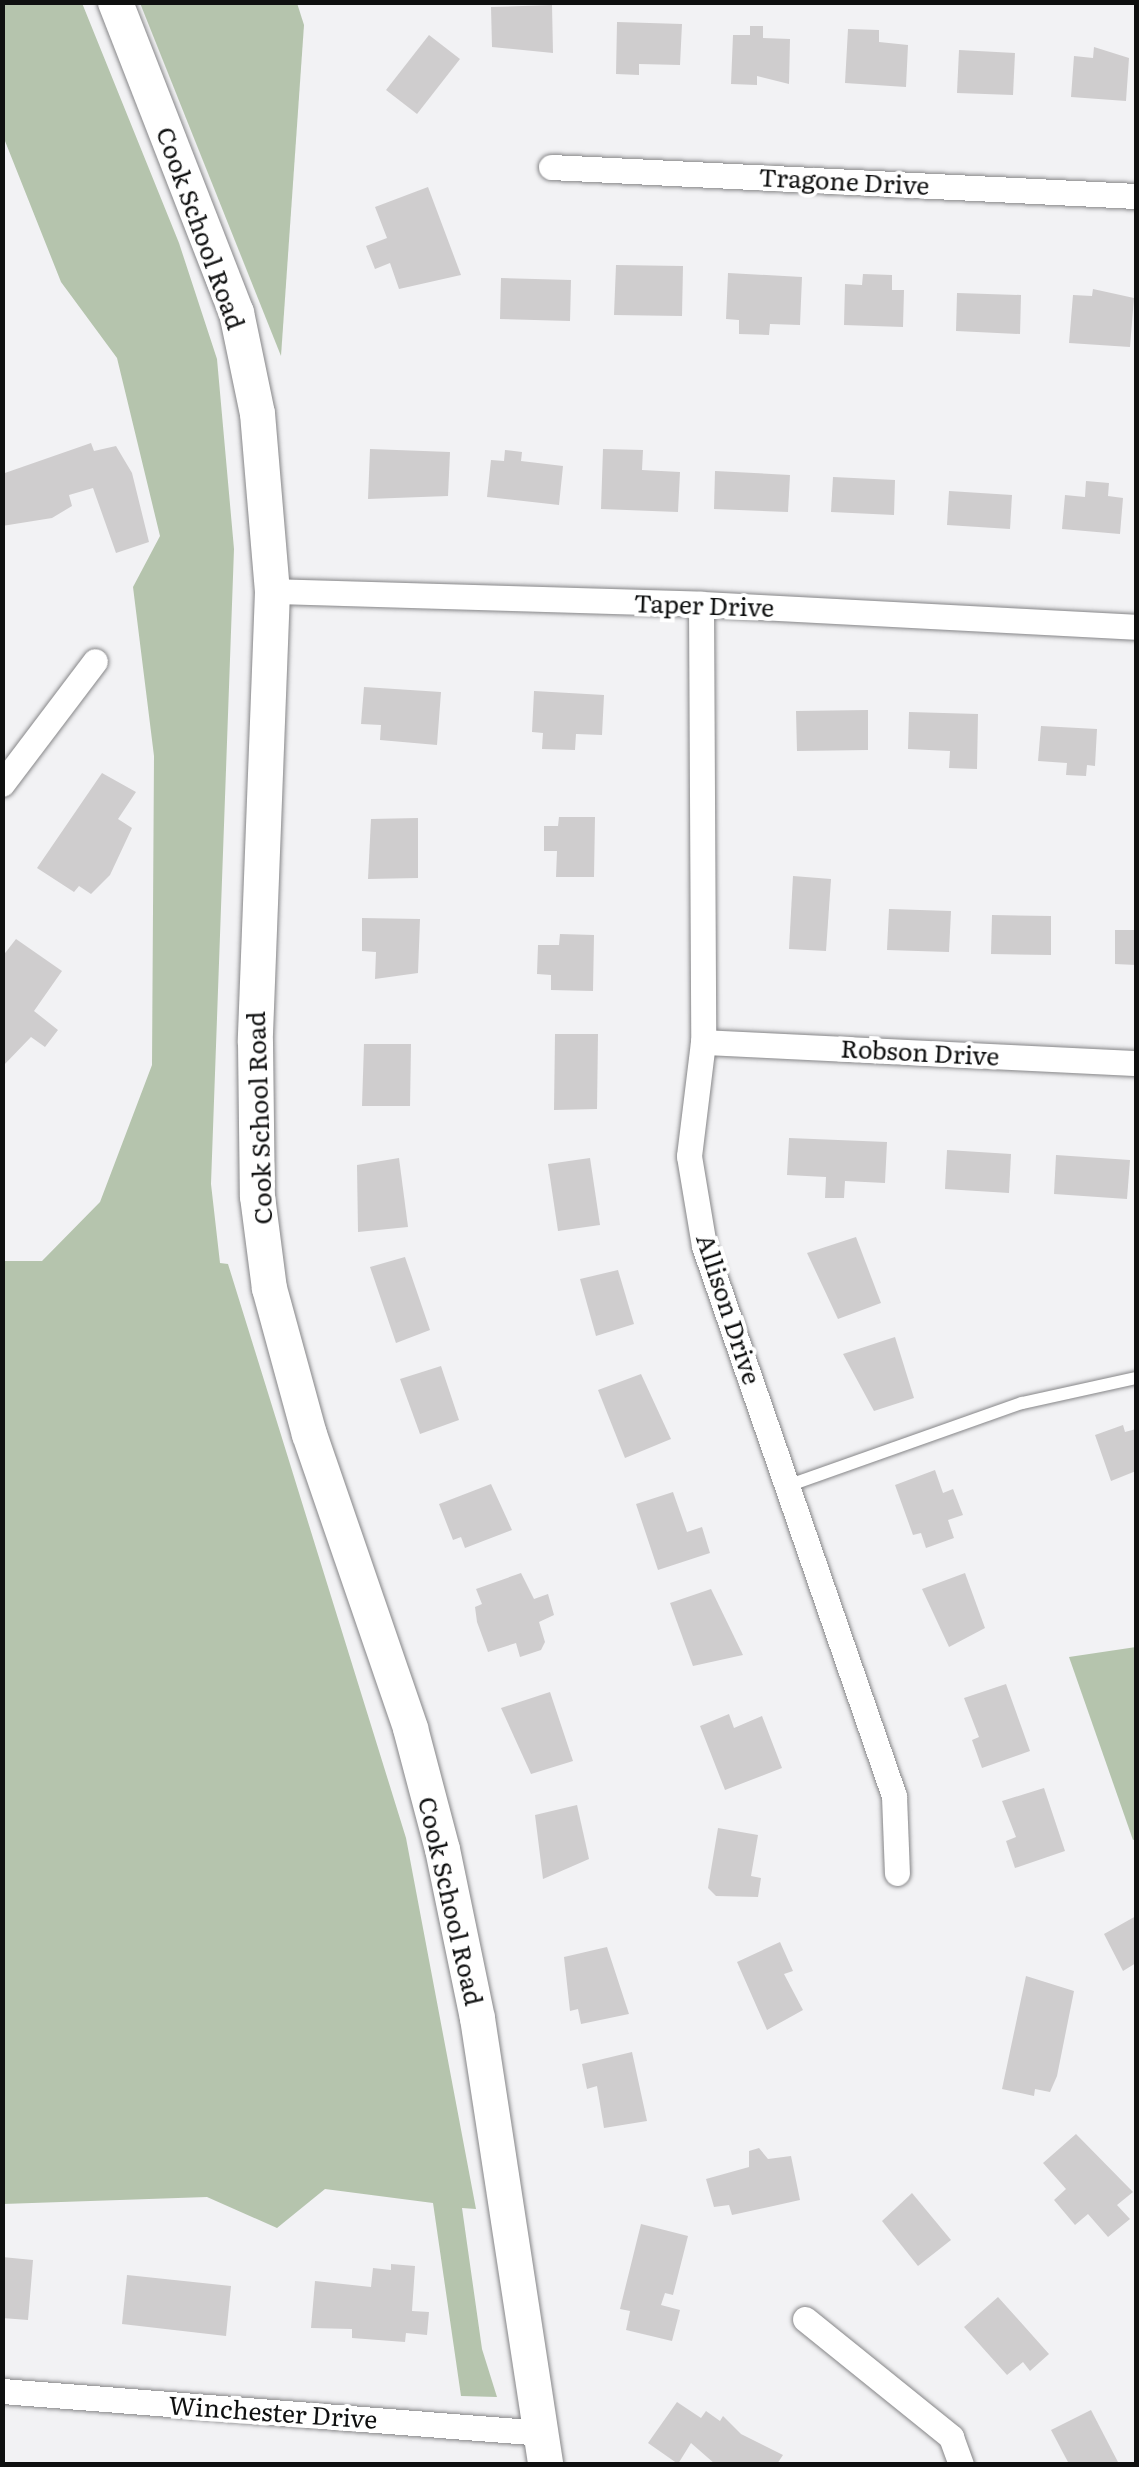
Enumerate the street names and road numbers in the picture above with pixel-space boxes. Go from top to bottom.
street label: Cook School Road [150,123,252,333]
street label: Tragone Drive [758,162,930,200]
street label: Taper Drive [633,588,775,622]
street label: Cook School Road [240,1011,278,1225]
street label: Robson Drive [840,1033,1000,1071]
street label: Allison Drive [691,1230,767,1388]
street label: Cook School Road [412,1794,490,2008]
street label: Winchester Drive [168,2390,378,2434]

